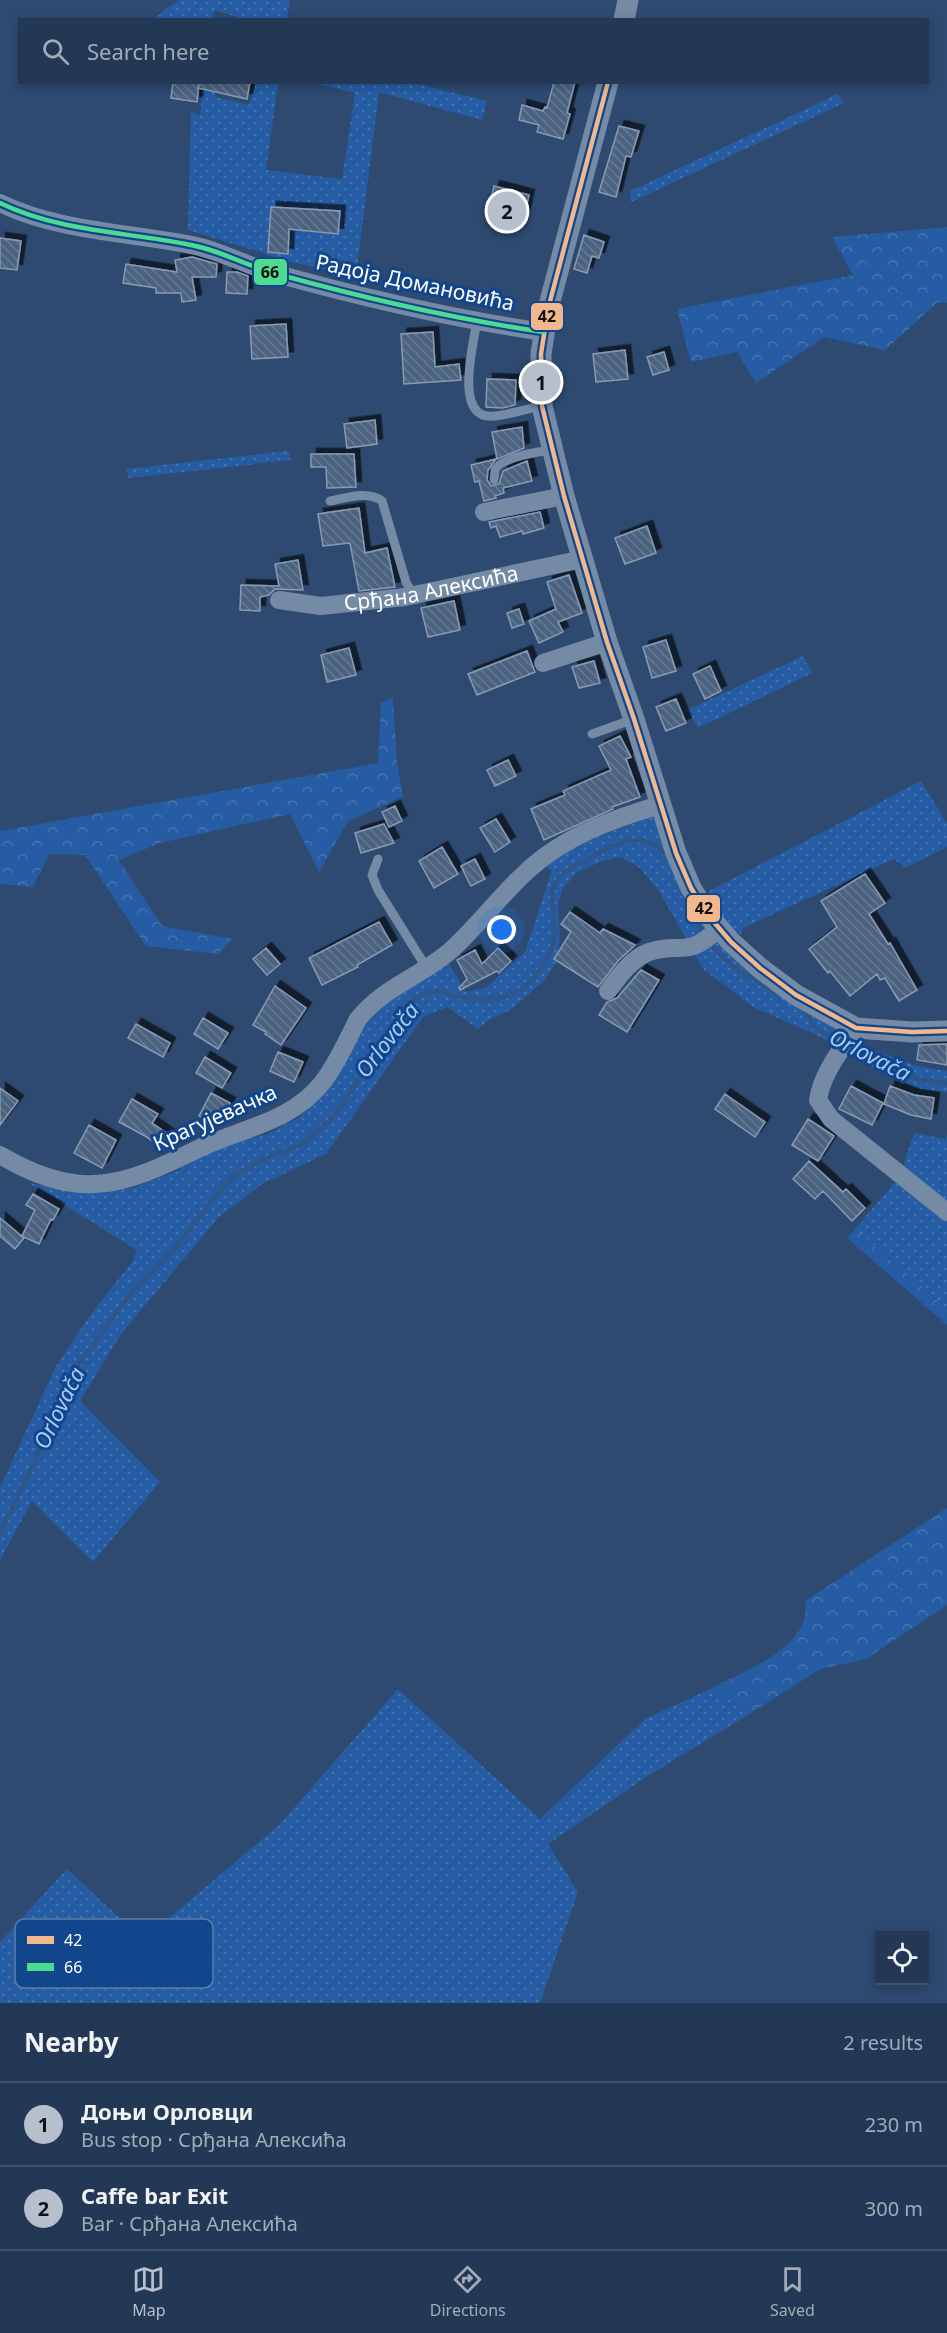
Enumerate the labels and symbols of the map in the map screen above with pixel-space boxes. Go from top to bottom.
pin: 2 [488,188,526,234]
street label: Радоја Домановића [313,247,517,317]
line badge: 66 [253,258,288,286]
text: 66 [261,261,279,283]
line badge: 42 [530,302,564,331]
text: 42 [538,305,556,327]
pin: 1 [522,360,560,404]
street label: Срђана Алексића [342,558,521,616]
line badge: 42 [686,894,721,923]
text: 42 [695,897,713,919]
your location [487,915,516,944]
water label: Orlovača [347,995,425,1083]
water label: Orlovača [825,1021,917,1088]
street label: Крагујевачка [148,1077,281,1157]
water label: Orlovača [25,1361,91,1453]
legend [15,1919,213,1988]
text: 42 [64,1929,82,1951]
text: 66 [64,1956,82,1978]

